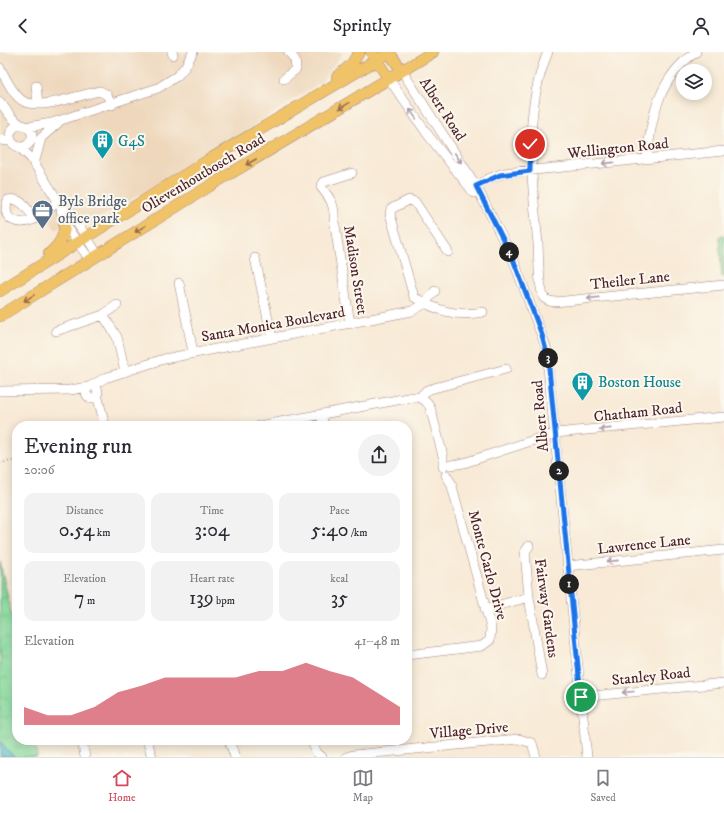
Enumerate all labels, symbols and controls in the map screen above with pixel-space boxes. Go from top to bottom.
icon: back [12,15,34,37]
text: Sprintly [333,15,391,37]
icon: person [690,15,712,37]
map controls [676,64,712,100]
button: layers [676,64,712,100]
street label: Albert Road [415,74,470,145]
one-way arrow [338,102,350,110]
one-way arrow [409,109,417,120]
pin [513,127,547,161]
building icon: G4S [90,128,116,161]
street label: Olievenhoutbosch Road [138,129,269,218]
place label: G4S [118,132,145,151]
icon: check [519,133,541,155]
street label: Wellington Road [566,134,670,163]
one-way arrow [454,152,462,163]
one-way arrow [245,158,257,166]
one-way arrow [602,159,615,166]
place label: Byls Bridge office park [58,192,127,228]
office icon: Byls Bridge office park [29,197,55,230]
street label: Madison Street [339,224,372,316]
one-way arrow [134,226,146,234]
pin: 4 [499,242,519,262]
text: 4 [506,245,512,259]
street label: Theiler Lane [589,267,671,294]
one-way arrow [24,294,35,302]
one-way arrow [587,294,600,302]
street label: Santa Monica Boulevard [200,302,347,346]
pin: 3 [538,348,558,368]
text: 3 [546,351,550,365]
building icon: Boston House [570,369,596,402]
place label: Boston House [598,373,681,392]
street label: Albert Road [528,379,553,453]
street label: Chatham Road [593,398,684,427]
one-way arrow [599,425,612,433]
text: Evening run [24,433,132,460]
button: share [358,434,400,476]
pin: 2 [549,461,569,481]
text: 20:06 [24,462,55,478]
text: 2 [556,464,562,478]
text: Distance [66,504,104,518]
text: Time [200,504,224,518]
text: Pace [329,504,350,518]
street label: Monte Carlo Drive [464,508,511,622]
text: 0.54 [59,518,94,543]
text: 3:04 [195,518,229,543]
text: 5:40 [311,518,349,543]
text: km [94,526,111,540]
text: /km [349,526,368,540]
street label: Lawrence Lane [597,530,691,559]
street label: Fairway Gardens [530,557,563,659]
one-way arrow [607,557,620,565]
text: Elevation [63,572,106,586]
text: Heart rate [189,572,235,586]
text: kcal [330,572,348,586]
pin: 1 [559,574,579,594]
text: 1 [567,577,571,591]
text: 7 [74,586,85,611]
text: 139 [189,586,214,611]
text: 35 [331,586,348,611]
text: m [85,594,95,608]
text: bpm [214,594,235,608]
text: Elevation [24,633,74,649]
text: 41–48 m [354,633,400,649]
street label: Stanley Road [611,663,692,690]
pin [564,680,598,714]
icon: arrive [570,686,592,708]
one-way arrow [622,689,635,696]
street label: Village Drive [428,718,509,743]
tab: Home [108,767,135,805]
tab: Map [352,767,374,805]
tab: Saved [590,767,616,805]

